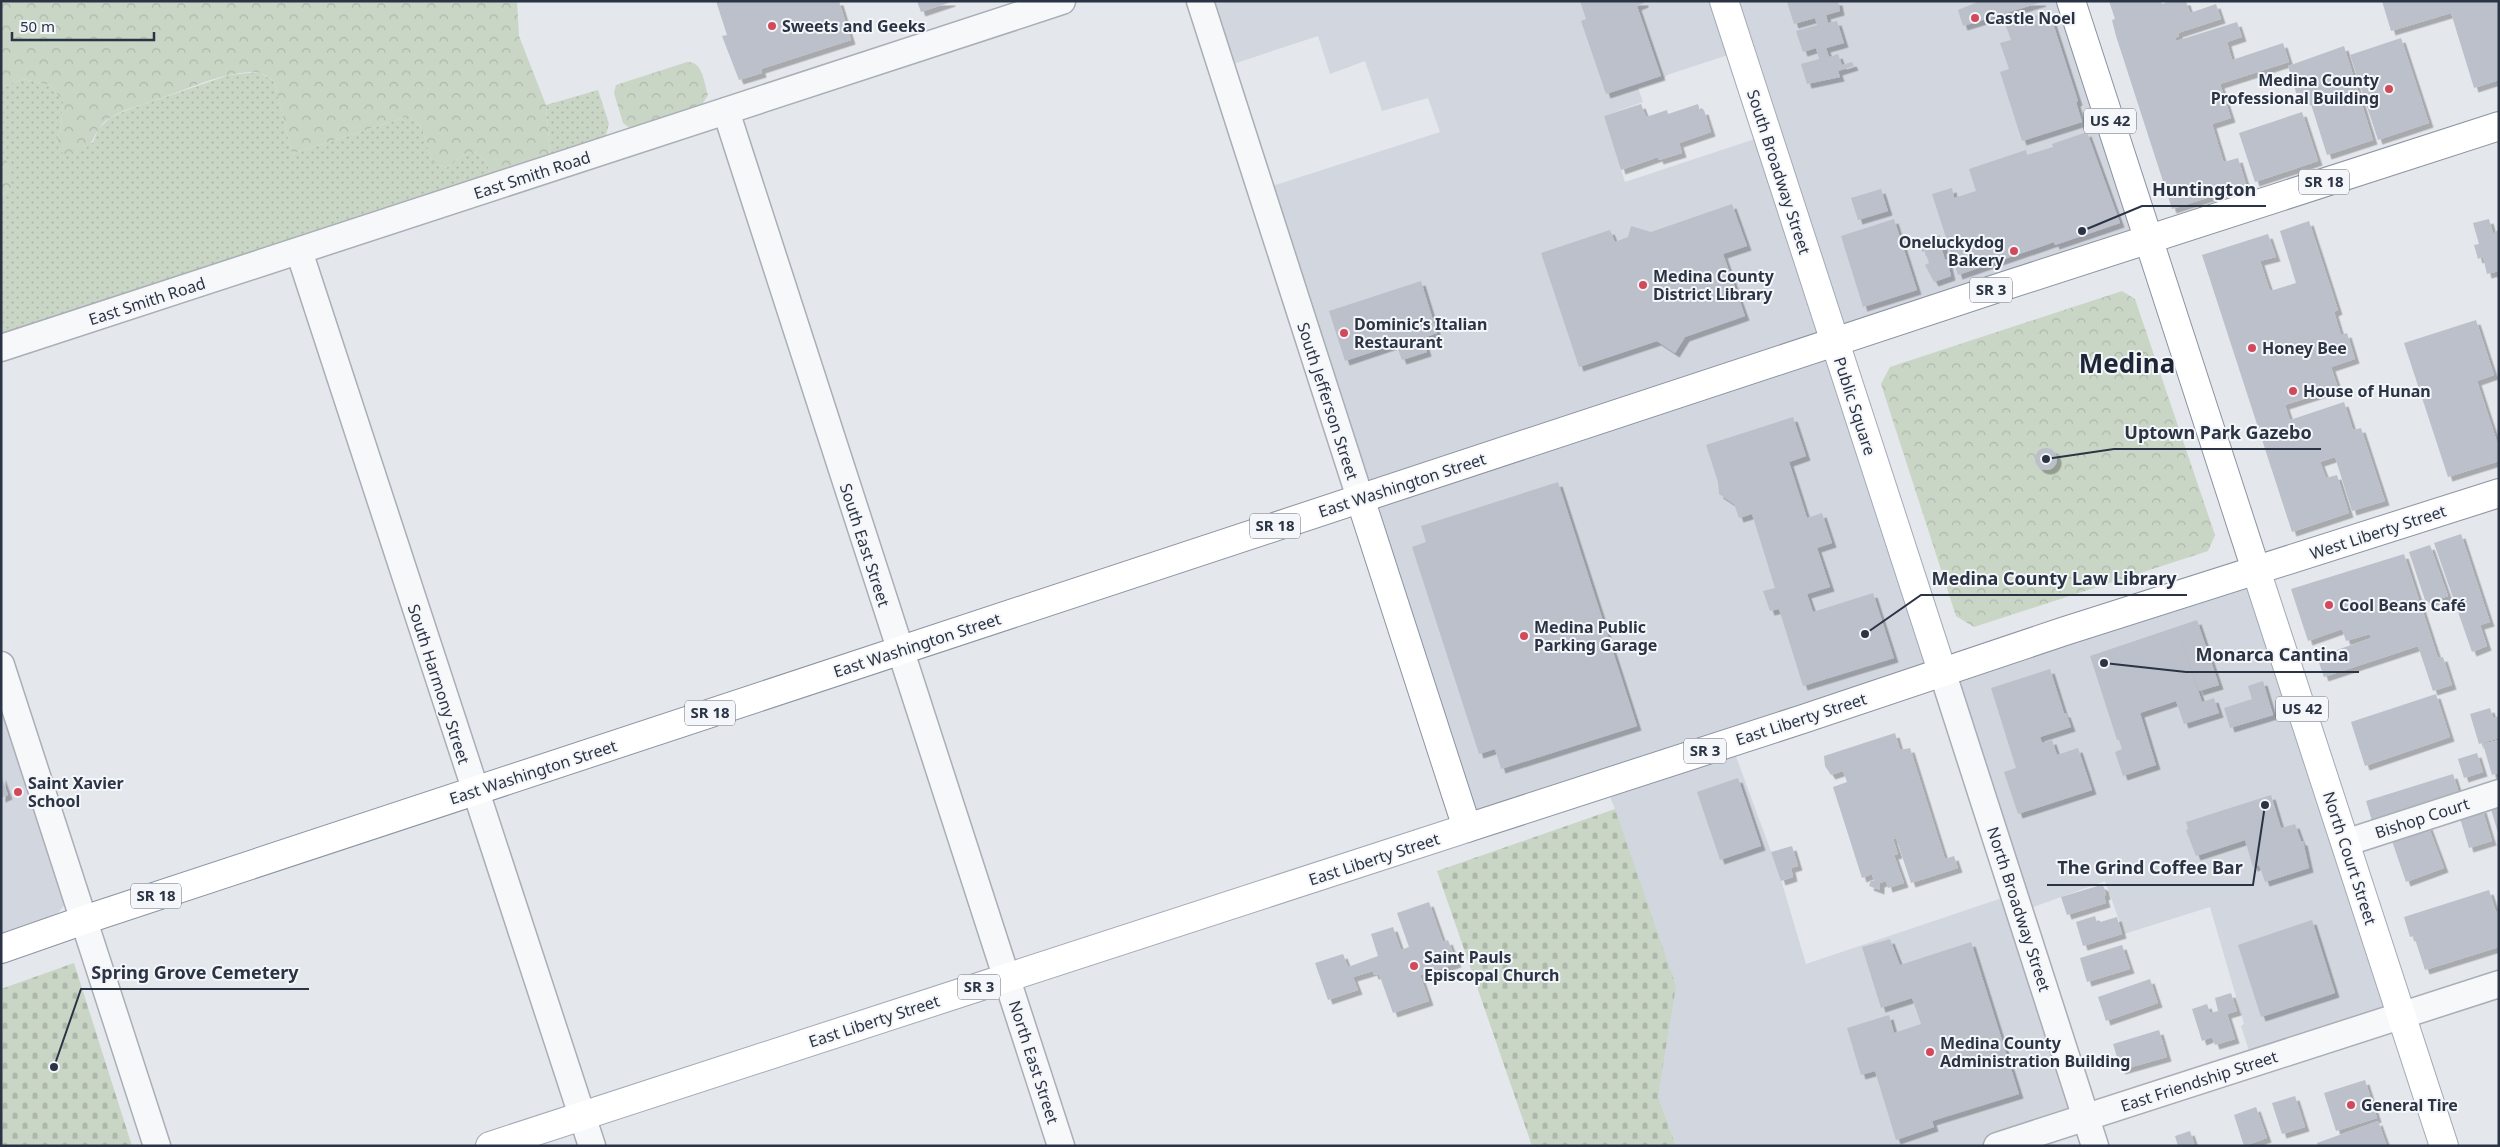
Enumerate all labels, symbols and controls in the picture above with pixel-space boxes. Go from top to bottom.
place label: Castle Noel [1985,7,2076,29]
scale bar [12,10,155,42]
marker: Castle Noel [1969,12,1981,24]
place label: Sweets and Geeks [782,15,926,37]
text: 50 m [20,16,55,36]
marker: Sweets and Geeks [766,20,778,32]
place label: Medina County Professional Building [2211,69,2380,109]
marker: Medina County Professional Building [2383,83,2395,95]
street label: South Broadway Street [1742,87,1816,257]
road number: US 42 [2084,108,2136,134]
street label: East Smith Road [471,146,593,204]
road number: SR 18 [2299,170,2349,194]
callout: Huntington [2142,173,2266,206]
text: Huntington [2152,177,2256,201]
place label: Oneluckydog Bakery [1899,231,2005,271]
marker: Oneluckydog Bakery [2008,245,2020,257]
place label: Medina County District Library [1653,265,1775,305]
street label: East Smith Road [86,272,208,330]
road number: SR 3 [1970,278,2012,302]
marker: Medina County District Library [1637,279,1649,291]
place label: Dominic’s Italian Restaurant [1354,313,1487,353]
street label: South Jefferson Street [1292,319,1364,483]
marker: Dominic’s Italian Restaurant [1338,327,1350,339]
place label: Honey Bee [2262,337,2347,359]
marker: Honey Bee [2246,342,2258,354]
district label: Medina [2079,345,2175,381]
street label: Public Square [1829,354,1881,458]
place label: House of Hunan [2303,380,2431,402]
marker: House of Hunan [2287,385,2299,397]
callout: Uptown Park Gazebo [2114,416,2321,449]
text: Uptown Park Gazebo [2124,420,2312,444]
street label: East Washington Street [1316,447,1489,522]
street label: South East Street [835,481,895,610]
street label: West Liberty Street [2307,500,2449,564]
road number: SR 18 [1250,514,1300,538]
callout: Medina County Law Library [1921,562,2187,595]
text: Medina County Law Library [1931,566,2177,590]
place label: Cool Beans Café [2339,594,2466,616]
marker: Cool Beans Café [2323,599,2335,611]
street label: South Harmony Street [403,601,475,767]
street label: East Washington Street [831,607,1004,682]
place label: Medina Public Parking Garage [1534,616,1657,656]
marker: Medina Public Parking Garage [1518,630,1530,642]
callout: Monarca Cantina [2186,639,2359,672]
text: Monarca Cantina [2196,642,2348,666]
street label: East Liberty Street [1733,687,1869,751]
road number: US 42 [2276,696,2328,722]
road number: SR 18 [685,700,735,726]
street label: East Washington Street [447,734,620,809]
road number: SR 3 [1684,738,1726,764]
place label: Saint Xavier School [28,772,124,812]
marker: Saint Xavier School [12,786,24,798]
street label: North Court Street [2318,788,2382,928]
street label: Bishop Court [2372,792,2472,844]
street label: North Broadway Street [1982,824,2056,994]
street label: East Liberty Street [1306,827,1442,891]
callout: The Grind Coffee Bar [2047,852,2253,885]
text: The Grind Coffee Bar [2057,855,2243,879]
road number: SR 18 [131,884,181,908]
place label: Saint Pauls Episcopal Church [1424,946,1559,986]
callout: Spring Grove Cemetery [81,956,309,989]
text: Spring Grove Cemetery [91,960,299,984]
marker: Saint Pauls Episcopal Church [1408,960,1420,972]
road number: SR 3 [958,974,1000,1000]
street label: East Liberty Street [806,989,942,1053]
street label: North East Street [1004,998,1064,1127]
place label: Medina County Administration Building [1940,1032,2130,1072]
street label: East Friendship Street [2118,1045,2280,1117]
marker: Medina County Administration Building [1924,1046,1936,1058]
place label: General Tire [2361,1094,2458,1116]
marker: General Tire [2345,1099,2357,1111]

